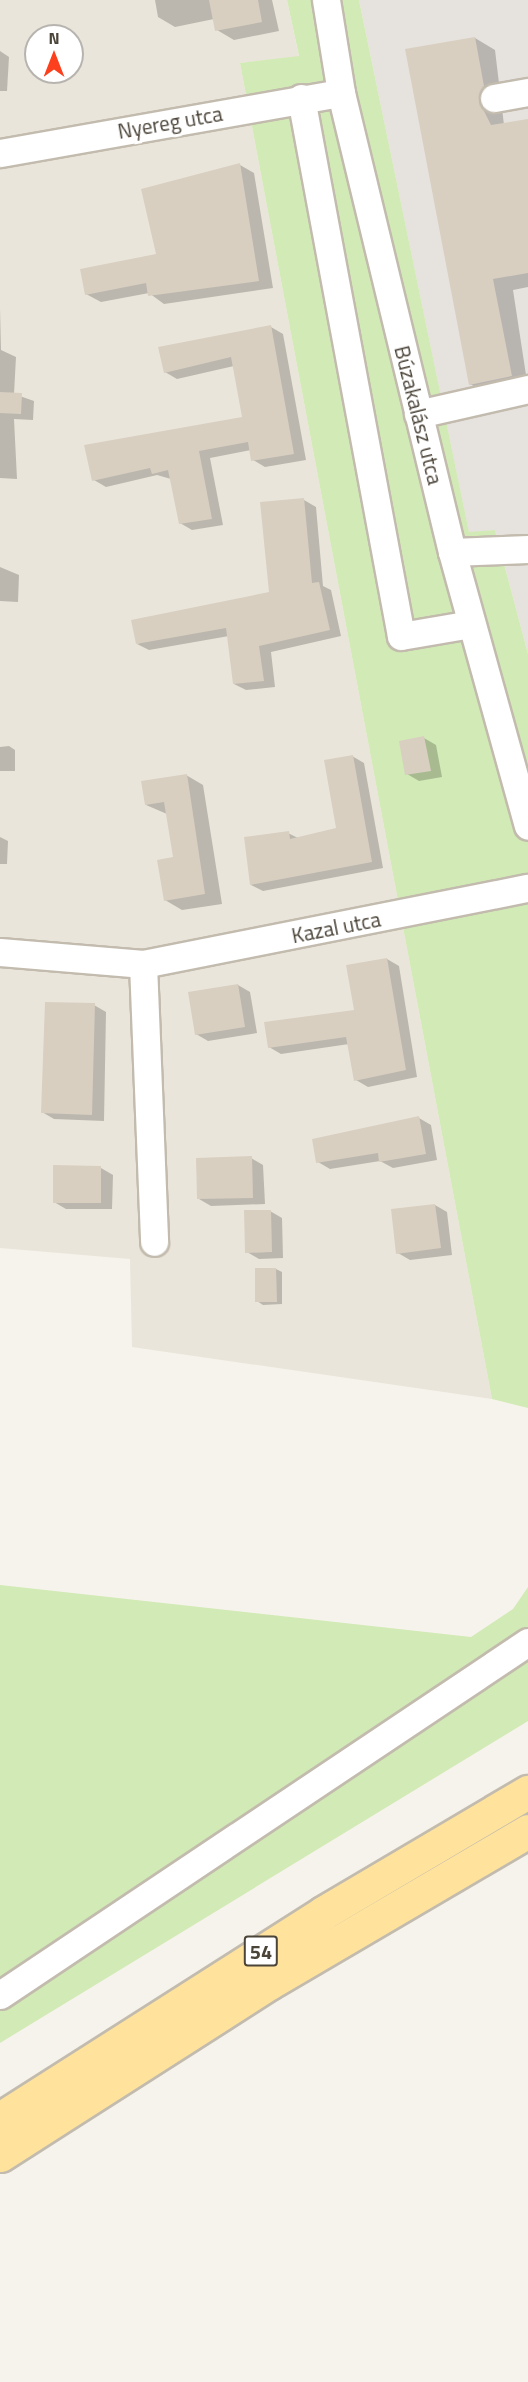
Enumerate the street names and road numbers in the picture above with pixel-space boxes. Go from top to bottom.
street label: Nyereg utca [116,100,224,144]
street label: Búzakalász utca [390,343,448,487]
street label: Kazal utca [289,906,383,948]
road number: 54 [243,1934,279,1968]

